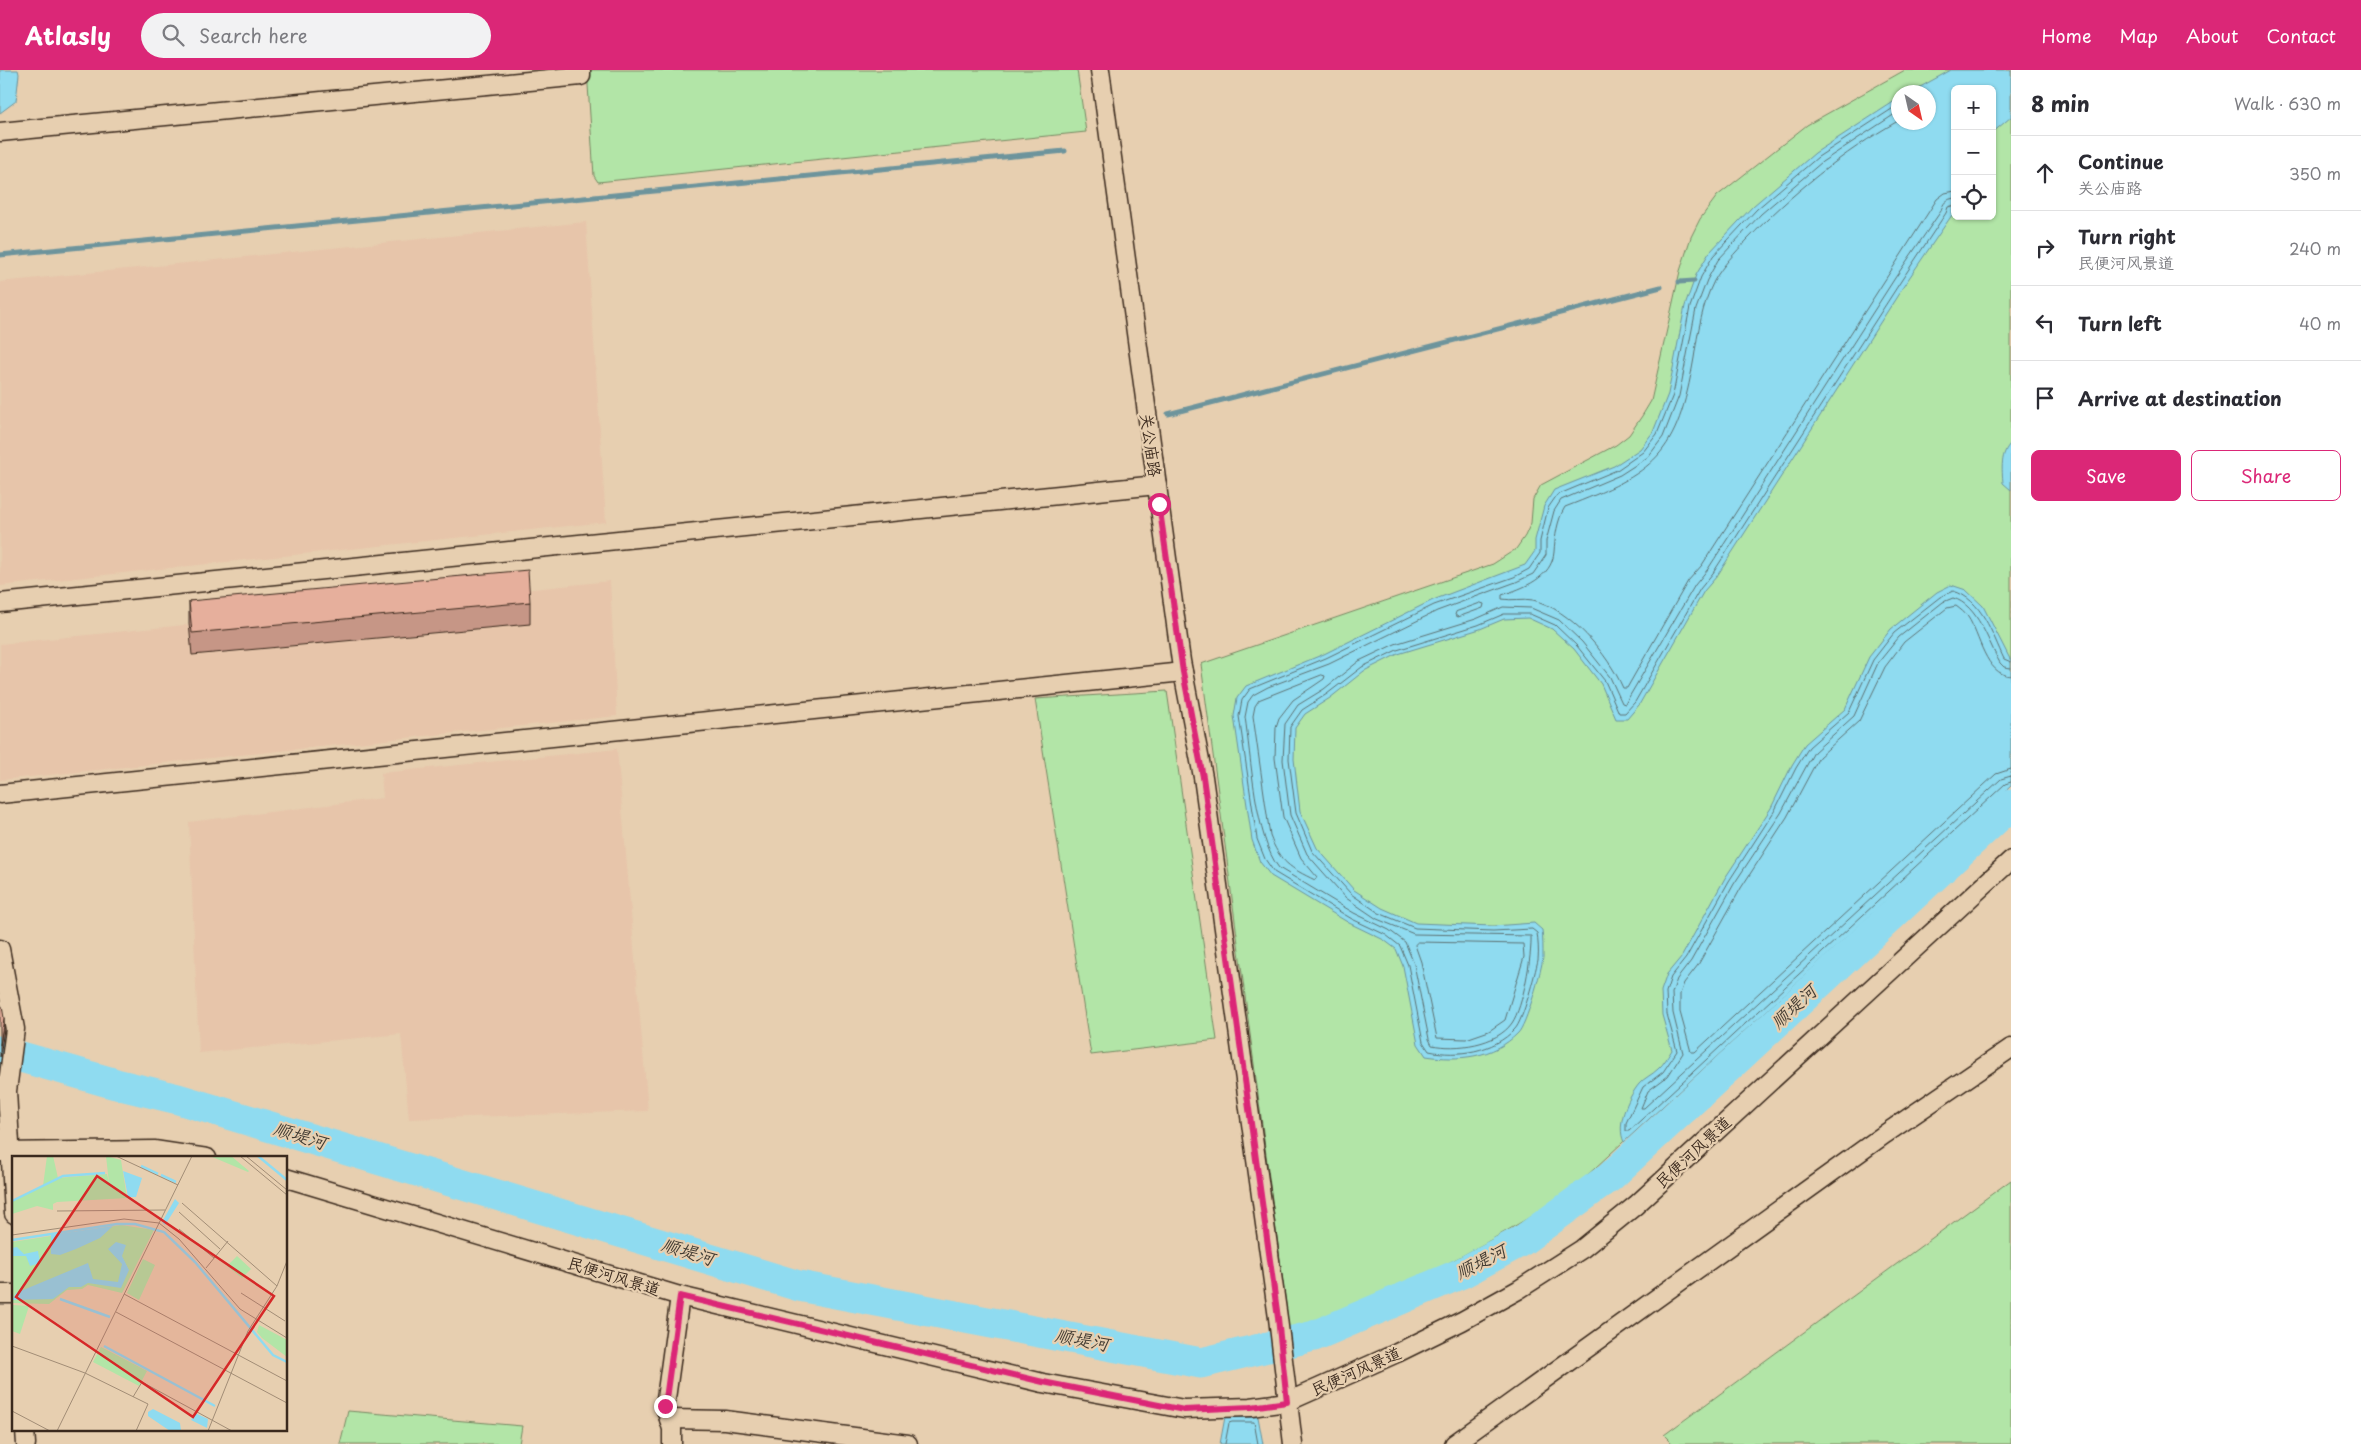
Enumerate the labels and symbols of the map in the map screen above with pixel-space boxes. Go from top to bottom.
north arrow [1891,85,1936,130]
street label: 关公庙路 [1136,411,1168,478]
route start [1148,493,1171,516]
water label: 顺堤河 [1764,976,1824,1034]
street label: 民便河风景道 [1649,1110,1736,1193]
water label: 顺堤河 [271,1114,333,1156]
inset map [12,1156,288,1432]
water label: 顺堤河 [659,1230,721,1272]
water label: 顺堤河 [1450,1235,1513,1285]
street label: 民便河风景道 [565,1250,664,1301]
water label: 顺堤河 [1053,1320,1114,1358]
street label: 民便河风景道 [1307,1340,1404,1401]
route end [654,1395,677,1418]

